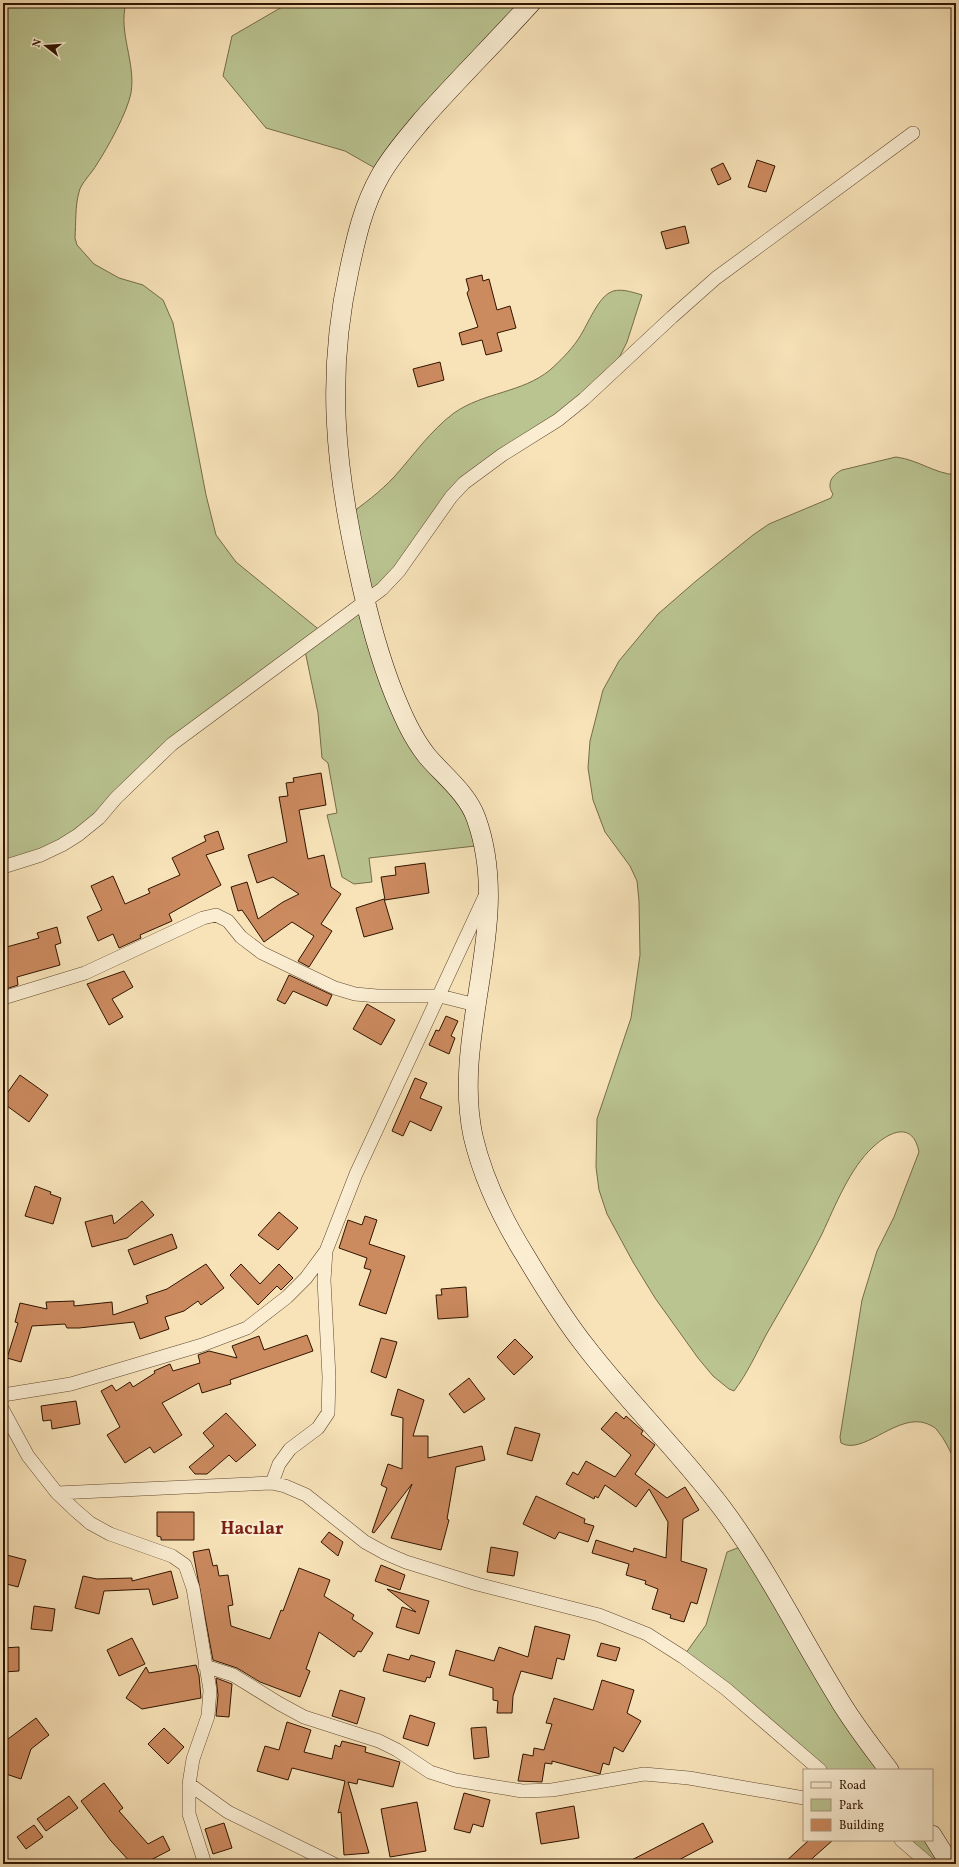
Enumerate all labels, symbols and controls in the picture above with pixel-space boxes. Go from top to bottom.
north arrow [26,26,66,66]
text: N [30,37,46,50]
district label: Hacılar [220,1517,284,1542]
legend [803,1769,933,1841]
text: Road [839,1778,866,1794]
text: Park [839,1798,864,1814]
text: Building [839,1818,884,1834]

